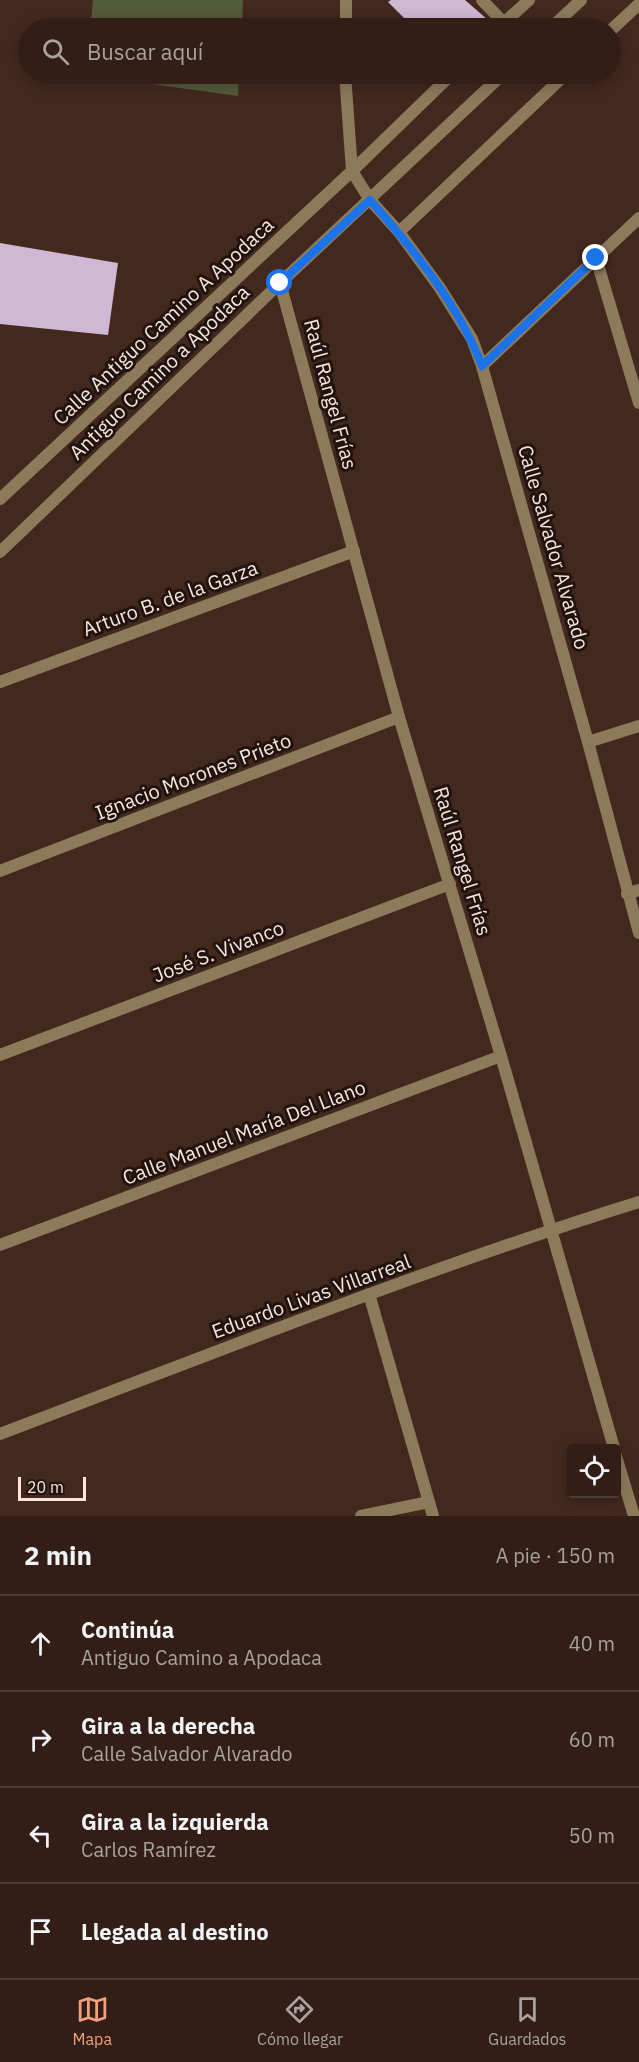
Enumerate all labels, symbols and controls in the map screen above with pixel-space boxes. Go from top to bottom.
search box [18,18,621,84]
icon: search [39,35,72,68]
text: Buscar aquí [87,37,203,66]
street label: Calle Antiguo Camino A Apodaca [47,211,279,431]
route end [582,244,608,270]
route start [266,269,292,295]
street label: Antiguo Camino a Apodaca [63,278,255,465]
street label: Raúl Rangel Frías [298,316,364,472]
street label: Calle Salvador Alvarado [512,442,596,652]
street label: Arturo B. de la Garza [79,554,262,642]
street label: Ignacio Morones Prieto [91,726,295,826]
street label: Raúl Rangel Frías [427,783,499,939]
street label: José S. Vivanco [148,914,288,988]
street label: Calle Manuel María Del Llano [119,1073,369,1191]
street label: Eduardo Livas Villarreal [208,1247,414,1345]
map controls [567,1444,621,1498]
button: locate [567,1444,621,1498]
scale bar [18,1474,86,1502]
text: 20 m [27,1477,64,1497]
text: 2 min [24,1538,92,1572]
text: A pie · 150 m [496,1542,615,1569]
text: Continúa [81,1615,174,1644]
icon: ahead [24,1627,57,1660]
text: 40 m [569,1630,615,1657]
text: Antiguo Camino a Apodaca [81,1644,322,1671]
text: Gira a la derecha [81,1711,255,1740]
icon: right [24,1723,57,1756]
text: 60 m [569,1726,615,1753]
text: Calle Salvador Alvarado [81,1740,292,1767]
text: Gira a la izquierda [81,1807,269,1836]
icon: left [24,1819,57,1852]
text: 50 m [569,1822,615,1849]
text: Carlos Ramírez [81,1836,216,1863]
icon: arrive [24,1915,57,1948]
text: Llegada al destino [81,1917,269,1946]
tab: Mapa [73,1993,112,2049]
tab: Cómo llegar [257,1993,343,2049]
tab: Guardados [488,1993,566,2049]

